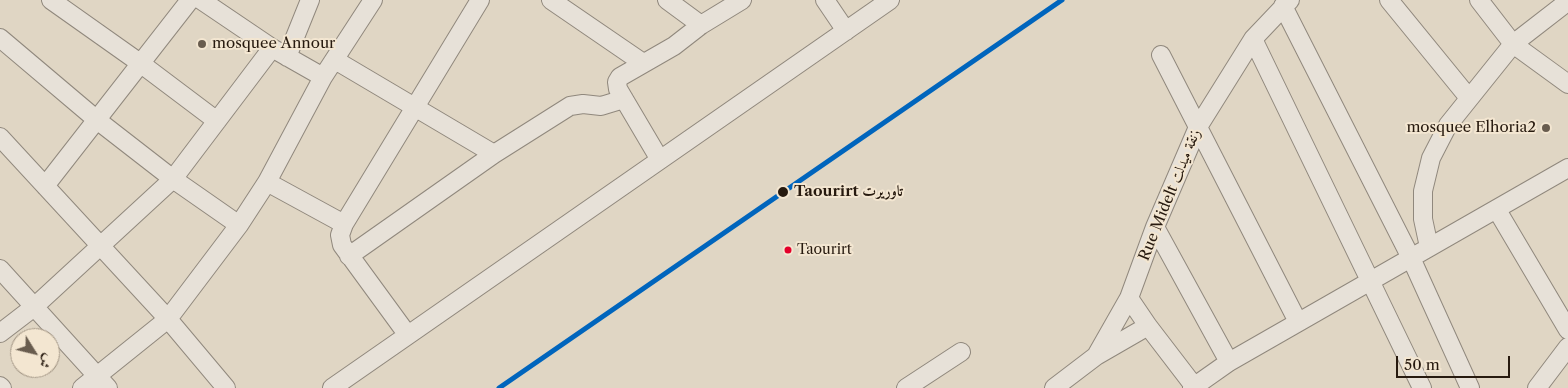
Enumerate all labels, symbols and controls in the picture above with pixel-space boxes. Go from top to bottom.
place label: mosquee Annour [212,35,335,53]
marker: mosquee Annour [196,38,208,50]
place label: mosquee Elhoria2 [1406,119,1536,137]
marker: mosquee Elhoria2 [1540,122,1552,134]
street label: Rue Midelt زنقة ميدلت [1135,127,1205,263]
place label: Taourirt تاوريرت [794,183,903,201]
marker: Taourirt تاوريرت [776,185,790,199]
place label: Taourirt [797,242,852,258]
marker: Taourirt [783,245,793,255]
north arrow [10,328,60,378]
scale bar [1398,346,1512,378]
text: ش [35,350,58,372]
text: 50 m [1404,355,1440,374]

